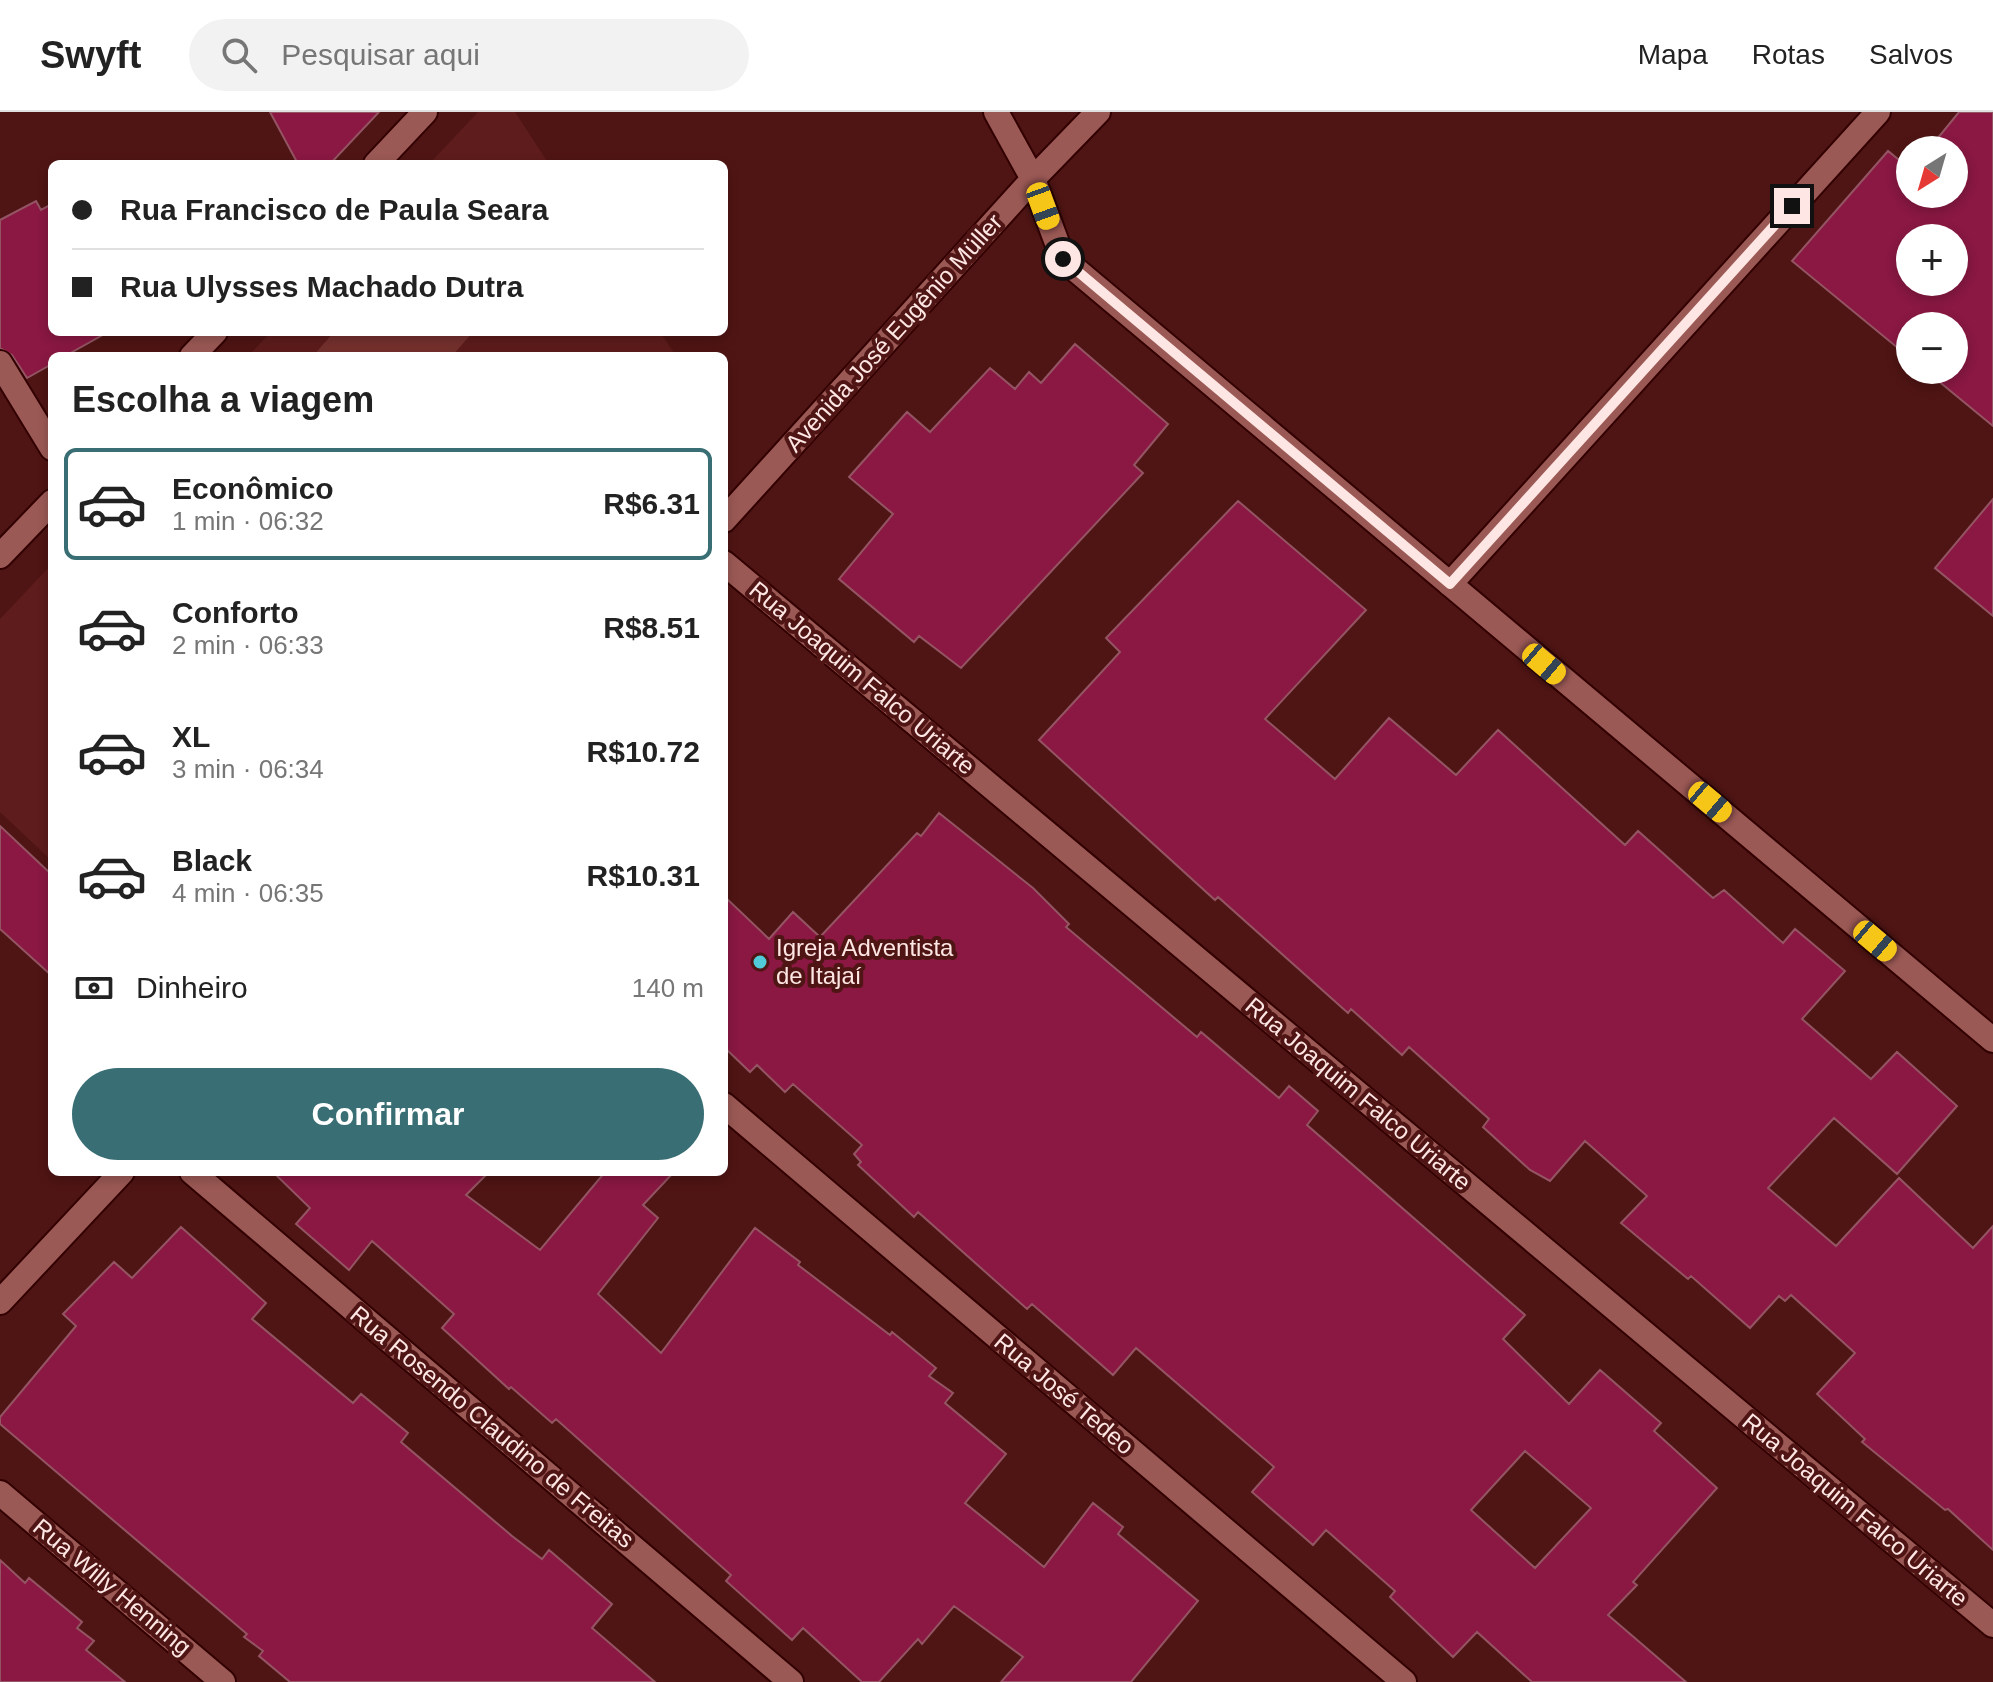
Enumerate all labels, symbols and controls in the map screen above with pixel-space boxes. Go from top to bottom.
search box [189,19,749,91]
icon: search [217,33,261,77]
text: Swyft [40,34,141,76]
text: Pesquisar aqui [281,38,480,71]
text: Mapa [1638,39,1708,70]
text: Rotas [1752,39,1825,70]
text: Salvos [1869,39,1953,70]
north arrow [1896,136,1968,208]
map controls [1896,136,1968,384]
car [1024,179,1062,233]
route end [1774,188,1810,224]
text: Rua Francisco de Paula Seara [120,193,549,226]
street label: Avenida José Eugênio Müller [780,208,1008,457]
button: + [1896,224,1968,296]
route start [1045,241,1081,277]
text: Rua Ulysses Machado Dutra [120,270,523,303]
button: − [1896,312,1968,384]
text: Escolha a viagem [72,379,374,420]
icon: car [76,468,148,540]
text: Econômico [172,472,334,505]
text: R$6.31 [603,487,700,520]
text: 1 min · 06:32 [172,506,324,536]
street label: Rua Joaquim Falco Uriarte [744,576,980,780]
icon: car [76,592,148,664]
text: Conforto [172,596,299,629]
text: R$8.51 [603,611,700,644]
text: 2 min · 06:33 [172,630,324,660]
car [1518,639,1570,689]
icon: car [76,716,148,788]
text: XL [172,720,210,753]
text: R$10.72 [587,735,700,768]
text: 3 min · 06:34 [172,754,324,784]
car [1684,777,1736,827]
icon: car [76,840,148,912]
text: Black [172,844,252,877]
text: R$10.31 [587,859,700,892]
text: 4 min · 06:35 [172,878,324,908]
car [1849,916,1901,966]
place label: Igreja Adventista de Itajaí [776,934,954,989]
marker: Igreja Adventista de Itajaí [751,953,769,971]
icon: cash [72,966,116,1010]
text: Dinheiro [136,971,248,1004]
text: 140 m [632,973,704,1003]
street label: Rua Joaquim Falco Uriarte [1240,992,1476,1196]
button: Confirmar [72,1068,704,1160]
street label: Rua Rosendo Claudino de Freitas [345,1300,639,1553]
street label: Rua José Tedeo [989,1328,1139,1460]
street label: Rua Joaquim Falco Uriarte [1737,1408,1973,1612]
street label: Rua Willy Henning [28,1513,197,1660]

